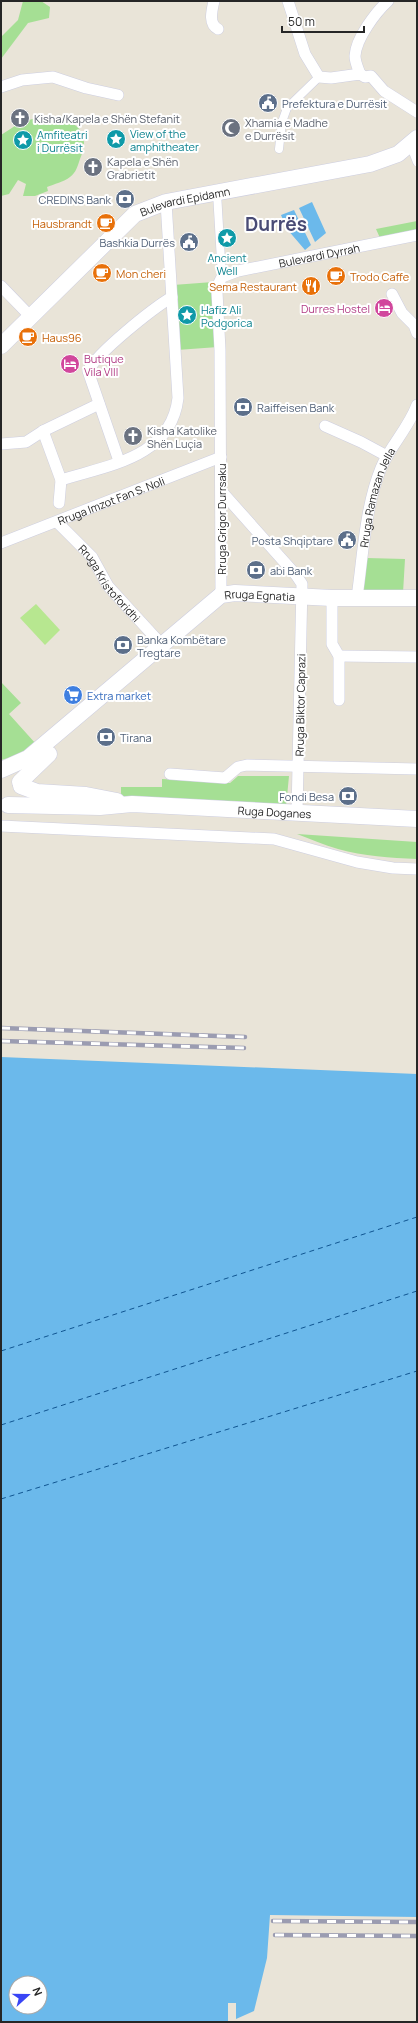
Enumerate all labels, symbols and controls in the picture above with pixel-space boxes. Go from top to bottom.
scale bar [282,8,364,34]
text: 50 m [288,13,315,30]
public building icon: Prefektura e Durrësit [257,92,279,114]
place label: Prefektura e Durrësit [282,96,387,111]
church icon: Kisha/Kapela e Shën Stefanit [9,107,31,129]
place label: Kisha/Kapela e Shën Stefanit [34,111,180,126]
place label: Xhamia e Madhe e Durrësit [245,115,329,143]
mosque icon: Xhamia e Madhe e Durrësit [220,117,242,139]
place label: View of the amphitheater [130,126,199,154]
place label: Amfiteatri i Durrësit [37,127,88,155]
place icon: View of the amphitheater [105,128,127,150]
place icon: Amfiteatri i Durrësit [12,129,34,151]
place label: Kapela e Shën Grabrietit [107,154,178,182]
church icon: Kapela e Shën Grabrietit [82,156,104,178]
street label: Bulevardi Epidamn [138,183,231,219]
bank icon: CREDINS Bank [114,188,136,210]
place label: CREDINS Bank [39,192,112,207]
district label: Durrës [245,211,307,237]
cafe icon: Hausbrandt [95,212,117,234]
place label: Hausbrandt [32,216,92,231]
place icon: Ancient Well [216,227,238,249]
public building icon: Bashkia Durrës [178,231,200,253]
place label: Bashkia Durrës [99,235,175,250]
street label: Bulevardi Dyrrah [277,239,361,270]
place label: Ancient Well [207,250,247,278]
cafe icon: Mon cheri [91,262,113,284]
cafe icon: Trodo Caffe [325,265,347,287]
place label: Mon cheri [116,266,166,281]
place label: Trodo Caffe [350,269,410,284]
restaurant icon: Sema Restaurant [300,275,322,297]
place label: Sema Restaurant [209,279,297,294]
hotel icon: Durres Hostel [373,297,395,319]
place label: Durres Hostel [301,301,370,316]
place label: Hafiz Ali Podgorica [201,302,252,330]
place icon: Hafiz Ali Podgorica [176,304,198,326]
cafe icon: Haus96 [17,326,39,348]
place label: Haus96 [42,330,82,345]
place label: Butique Vila VIII [84,351,124,379]
hotel icon: Butique Vila VIII [59,353,81,375]
bank icon: Raiffeisen Bank [232,396,254,418]
place label: Raiffeisen Bank [257,400,335,415]
place label: Kisha Katolike Shën Luçia [147,423,218,451]
church icon: Kisha Katolike Shën Luçia [122,425,144,447]
street label: Rruga Ramazan Jella [356,444,398,548]
street label: Rruga Grigor Durrsaku [214,463,229,575]
street label: Rruga Imzot Fan S. Noli [55,472,167,528]
public building icon: Posta Shqiptare [336,529,358,551]
place label: Posta Shqiptare [252,533,334,548]
street label: Rruga Kristoforidhi [76,541,144,625]
bank icon: abi Bank [245,559,267,581]
place label: abi Bank [270,563,313,578]
street label: Rruga Egnatia [223,586,295,604]
place label: Banka Kombëtare Tregtare [137,632,226,660]
bank icon: Banka Kombëtare Tregtare [112,634,134,656]
street label: Rruga Biktor Caprazi [292,654,308,756]
supermarket icon: Extra market [62,684,84,706]
place label: Extra market [87,688,151,703]
bank icon: Tirana [95,726,117,748]
place label: Tirana [120,730,152,745]
bank icon: Fondi Besa [337,785,359,807]
place label: Fondi Besa [279,789,334,804]
street label: Ruga Doganes [238,802,312,821]
north arrow [8,1975,48,2015]
text: N [29,1985,46,1998]

